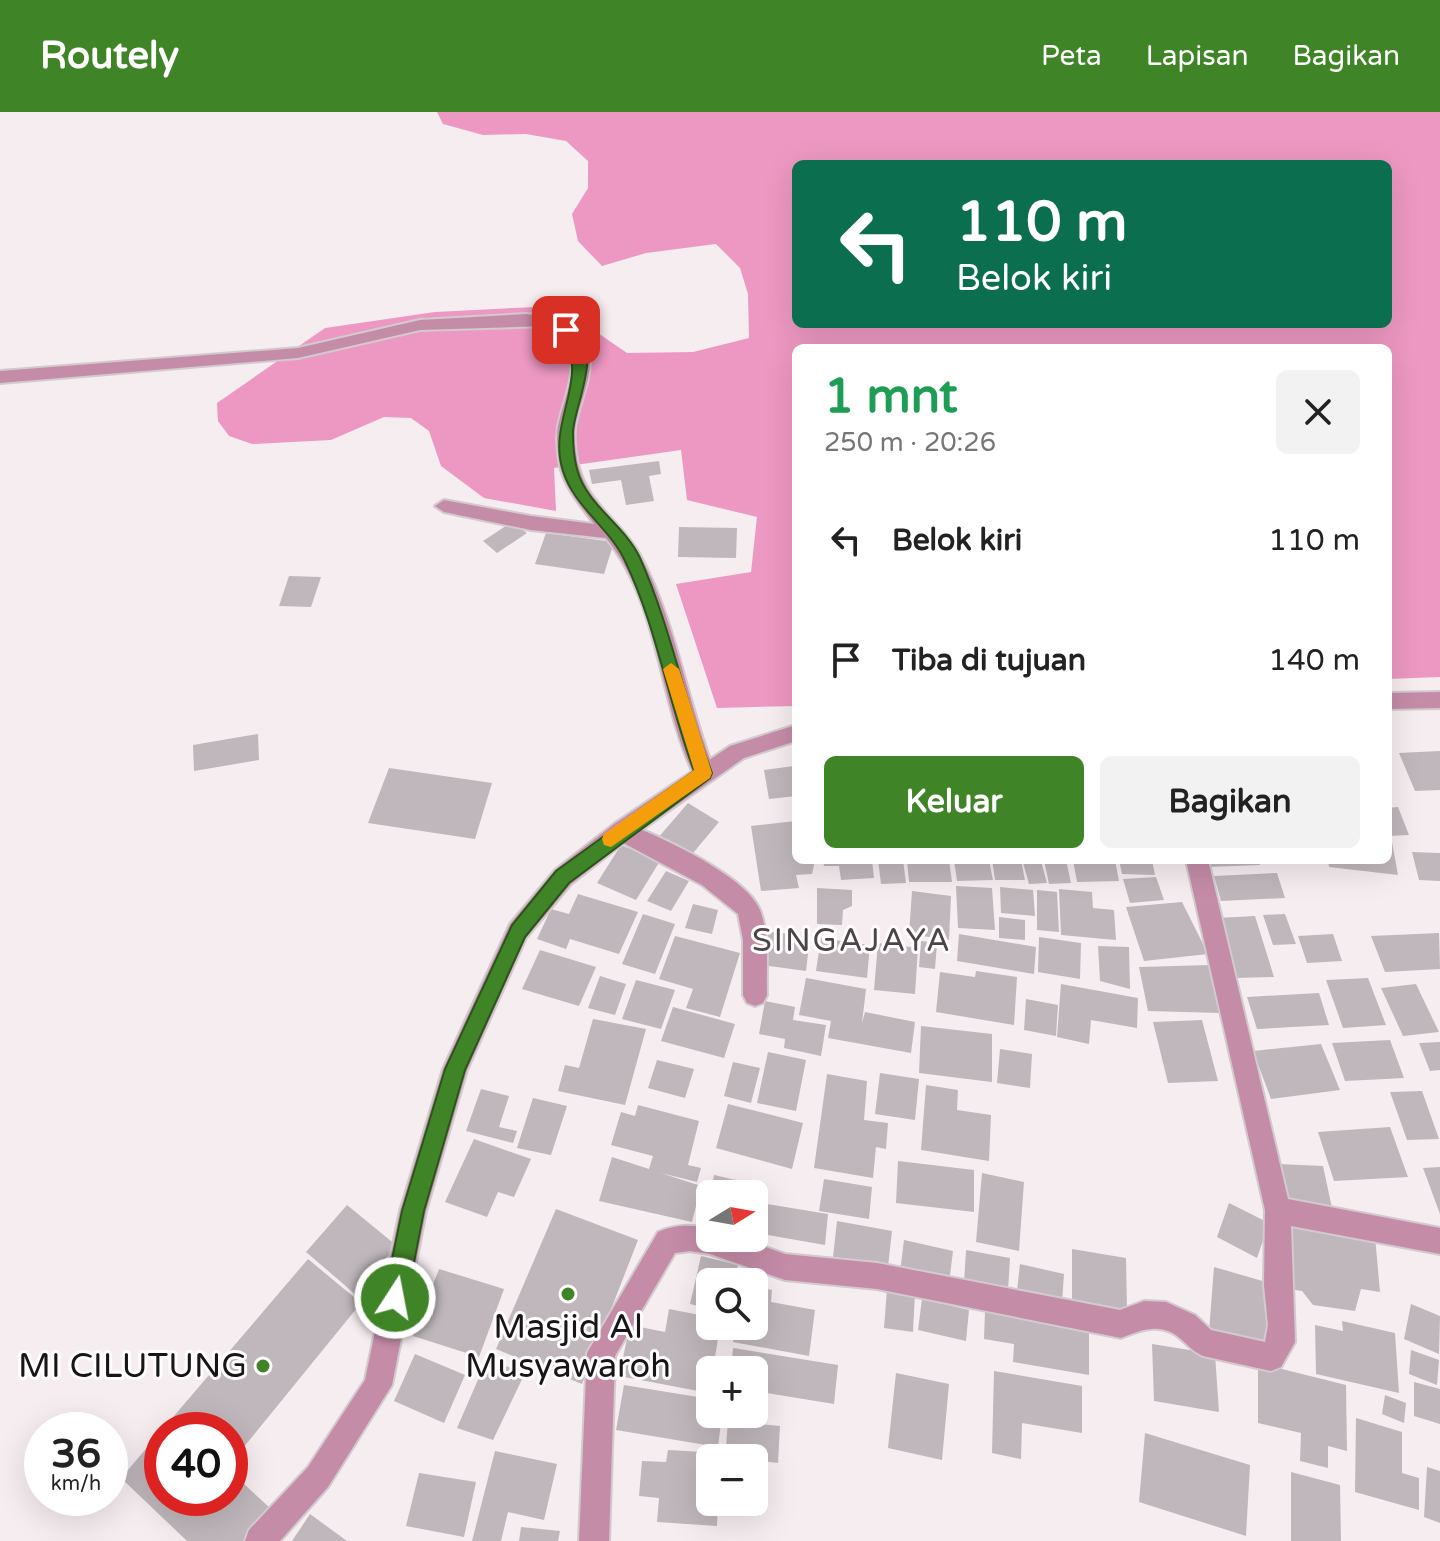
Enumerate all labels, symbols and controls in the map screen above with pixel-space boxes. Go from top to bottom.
text: Routely [40,33,179,79]
text: Peta [1041,39,1102,73]
text: Lapisan [1146,39,1248,73]
text: Bagikan [1292,39,1400,73]
text: 110 m [956,189,1127,256]
icon: left [824,192,928,296]
text: Belok kiri [956,257,1112,300]
pin [532,296,600,364]
icon: arrive [544,308,588,352]
text: 1 mnt [824,368,958,426]
button: close [1276,370,1360,454]
text: 250 m · 20:26 [824,427,996,458]
icon: left [824,518,868,562]
text: Belok kiri [892,522,1022,559]
text: 110 m [1268,522,1360,559]
icon: arrive [824,638,868,682]
text: Tiba di tujuan [892,642,1086,679]
text: 140 m [1268,642,1360,679]
button: Keluar [824,756,1084,848]
button: Bagikan [1100,756,1360,848]
district label: SINGAJAYA [752,922,952,960]
north arrow [696,1180,768,1252]
map controls [696,1180,768,1516]
position arrow [353,1256,437,1340]
button: search [696,1268,768,1340]
marker: Masjid Al Musyawaroh [559,1285,577,1303]
place label: Masjid Al Musyawaroh [465,1307,671,1387]
place label: MI CILUTUNG [18,1346,247,1387]
button: + [696,1356,768,1428]
marker: MI CILUTUNG [254,1357,272,1375]
speed limit sign: 40 [144,1412,248,1516]
text: 36 [51,1430,101,1478]
button: − [696,1444,768,1516]
text: km/h [51,1472,101,1496]

